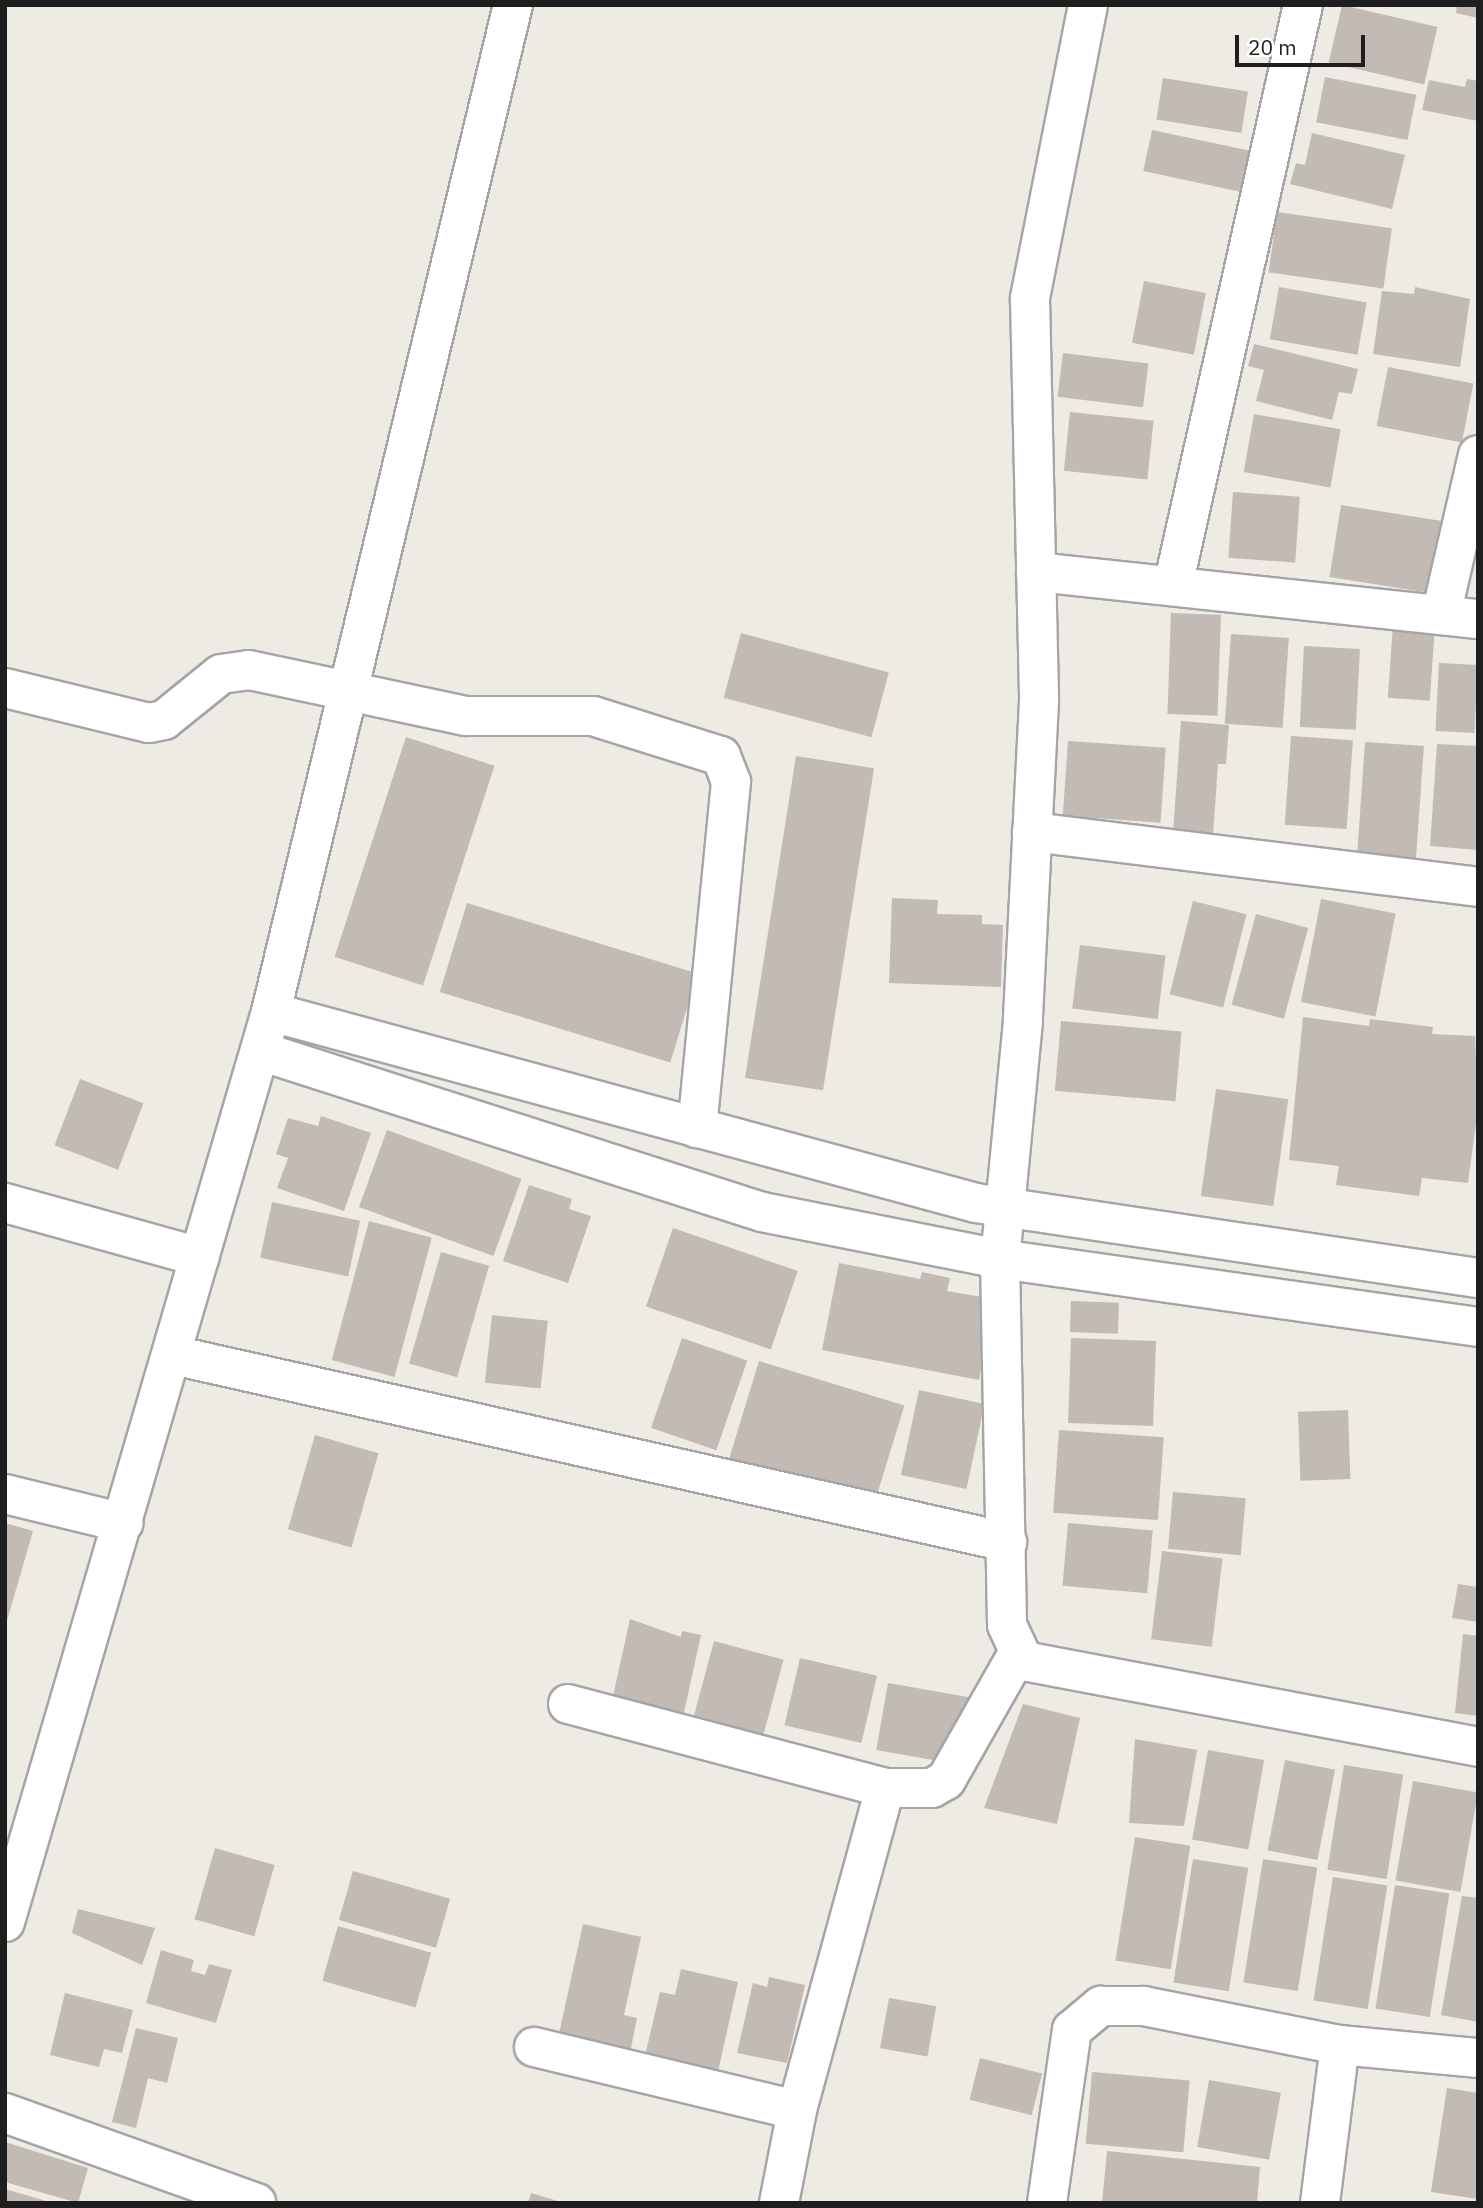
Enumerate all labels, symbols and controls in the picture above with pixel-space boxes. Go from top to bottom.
scale bar [1238,21,1368,65]
text: 20 m [1248,33,1297,61]

